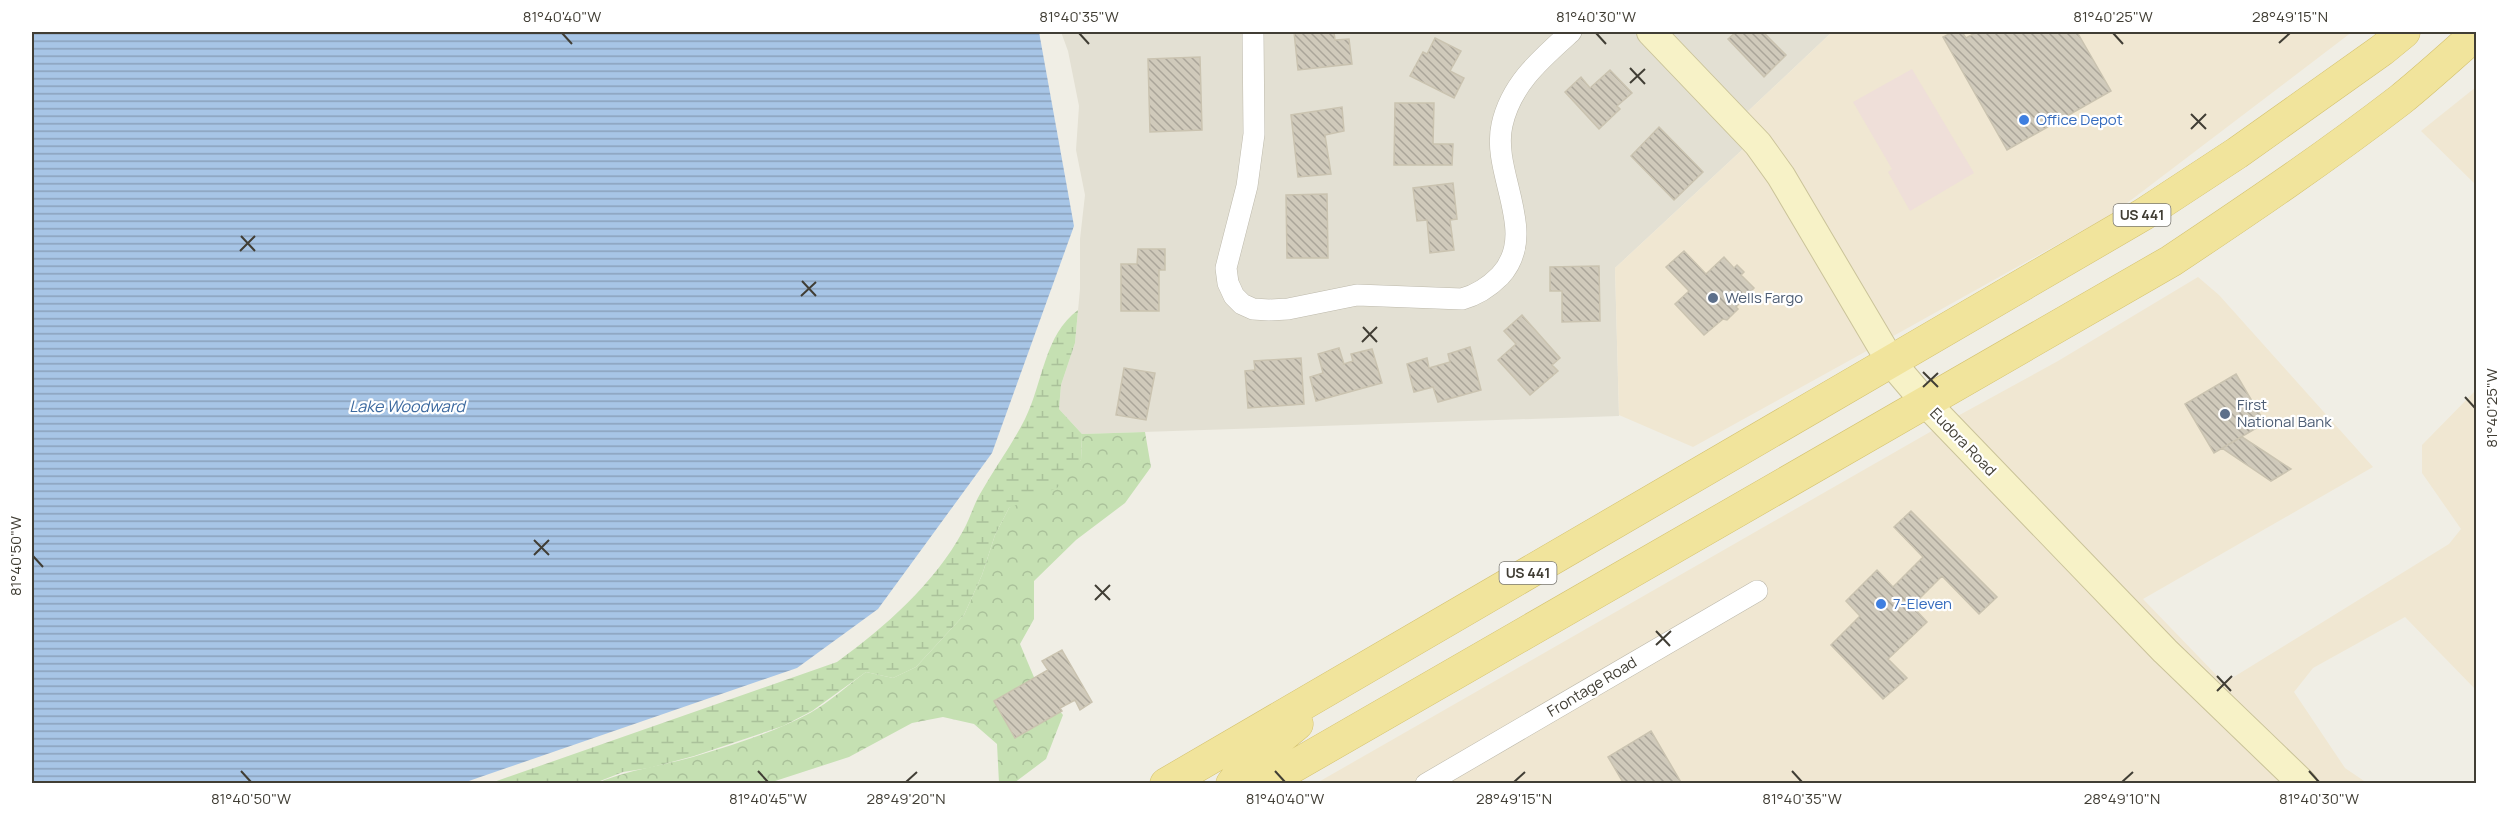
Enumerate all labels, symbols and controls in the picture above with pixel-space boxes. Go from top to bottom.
text: 81°40'40"W [523,6,601,27]
text: 81°40'35"W [1039,6,1119,27]
text: 81°40'30"W [1556,6,1636,27]
text: 81°40'25"W [2073,6,2153,27]
text: 28°49'15"N [2252,6,2328,27]
place label: Office Depot [2036,109,2123,130]
marker: Office Depot [2017,113,2031,127]
road number: US 441 [2114,204,2170,226]
place label: Wells Fargo [1725,287,1803,308]
marker: Wells Fargo [1706,291,1720,305]
text: 81°40'25"W [2481,368,2502,448]
place label: First National Bank [2237,394,2332,432]
water label: Lake Woodward [349,395,467,417]
street label: Eudora Road [1926,403,2001,480]
marker: First National Bank [2218,407,2232,421]
text: 81°40'50"W [5,516,26,596]
road number: US 441 [1500,562,1556,584]
place label: 7-Eleven [1893,593,1952,614]
marker: 7-Eleven [1874,597,1888,611]
street label: Frontage Road [1543,652,1640,722]
text: 81°40'50"W [211,788,291,809]
text: 81°40'45"W [729,788,807,809]
text: 28°49'20"N [866,788,946,809]
text: 81°40'40"W [1246,788,1324,809]
text: 28°49'15"N [1476,788,1552,809]
text: 81°40'35"W [1762,788,1842,809]
text: 28°49'10"N [2084,788,2160,809]
text: 81°40'30"W [2279,788,2359,809]

